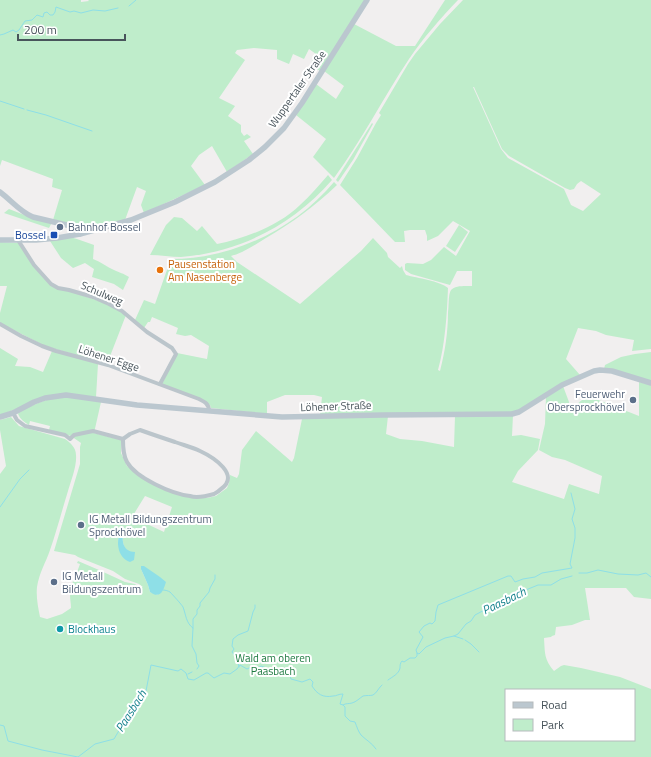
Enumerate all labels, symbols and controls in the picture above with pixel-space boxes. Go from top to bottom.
scale bar [18,16,125,42]
text: 200 m [24,20,57,39]
street label: Wuppertaler Straße [264,47,330,131]
place label: Bahnhof Bossel [68,219,141,235]
marker: Bahnhof Bossel [55,222,65,232]
place label: Bossel [15,227,46,243]
marker: Bossel [49,230,59,240]
place label: Pausenstation Am Nasenberge [168,256,242,285]
marker: Pausenstation Am Nasenberge [155,265,165,275]
street label: Schulweg [78,277,126,309]
street label: Löhener Egge [77,341,142,375]
place label: Feuerwehr Obersprockhövel [547,386,625,415]
marker: Feuerwehr Obersprockhövel [628,395,638,405]
street label: Löhener Straße [300,397,372,415]
place label: IG Metall Bildungszentrum Sprockhövel [89,511,212,540]
marker: IG Metall Bildungszentrum Sprockhövel [76,520,86,530]
place label: IG Metall Bildungszentrum [62,568,141,597]
marker: IG Metall Bildungszentrum [49,577,59,587]
water label: Paasbach [479,581,530,619]
place label: Blockhaus [68,621,116,637]
marker: Blockhaus [55,624,65,634]
park label: Wald am oberen Paasbach [235,650,311,679]
water label: Paasbach [110,685,151,736]
legend [505,689,635,741]
text: Road [541,695,567,714]
text: Park [541,715,564,734]

